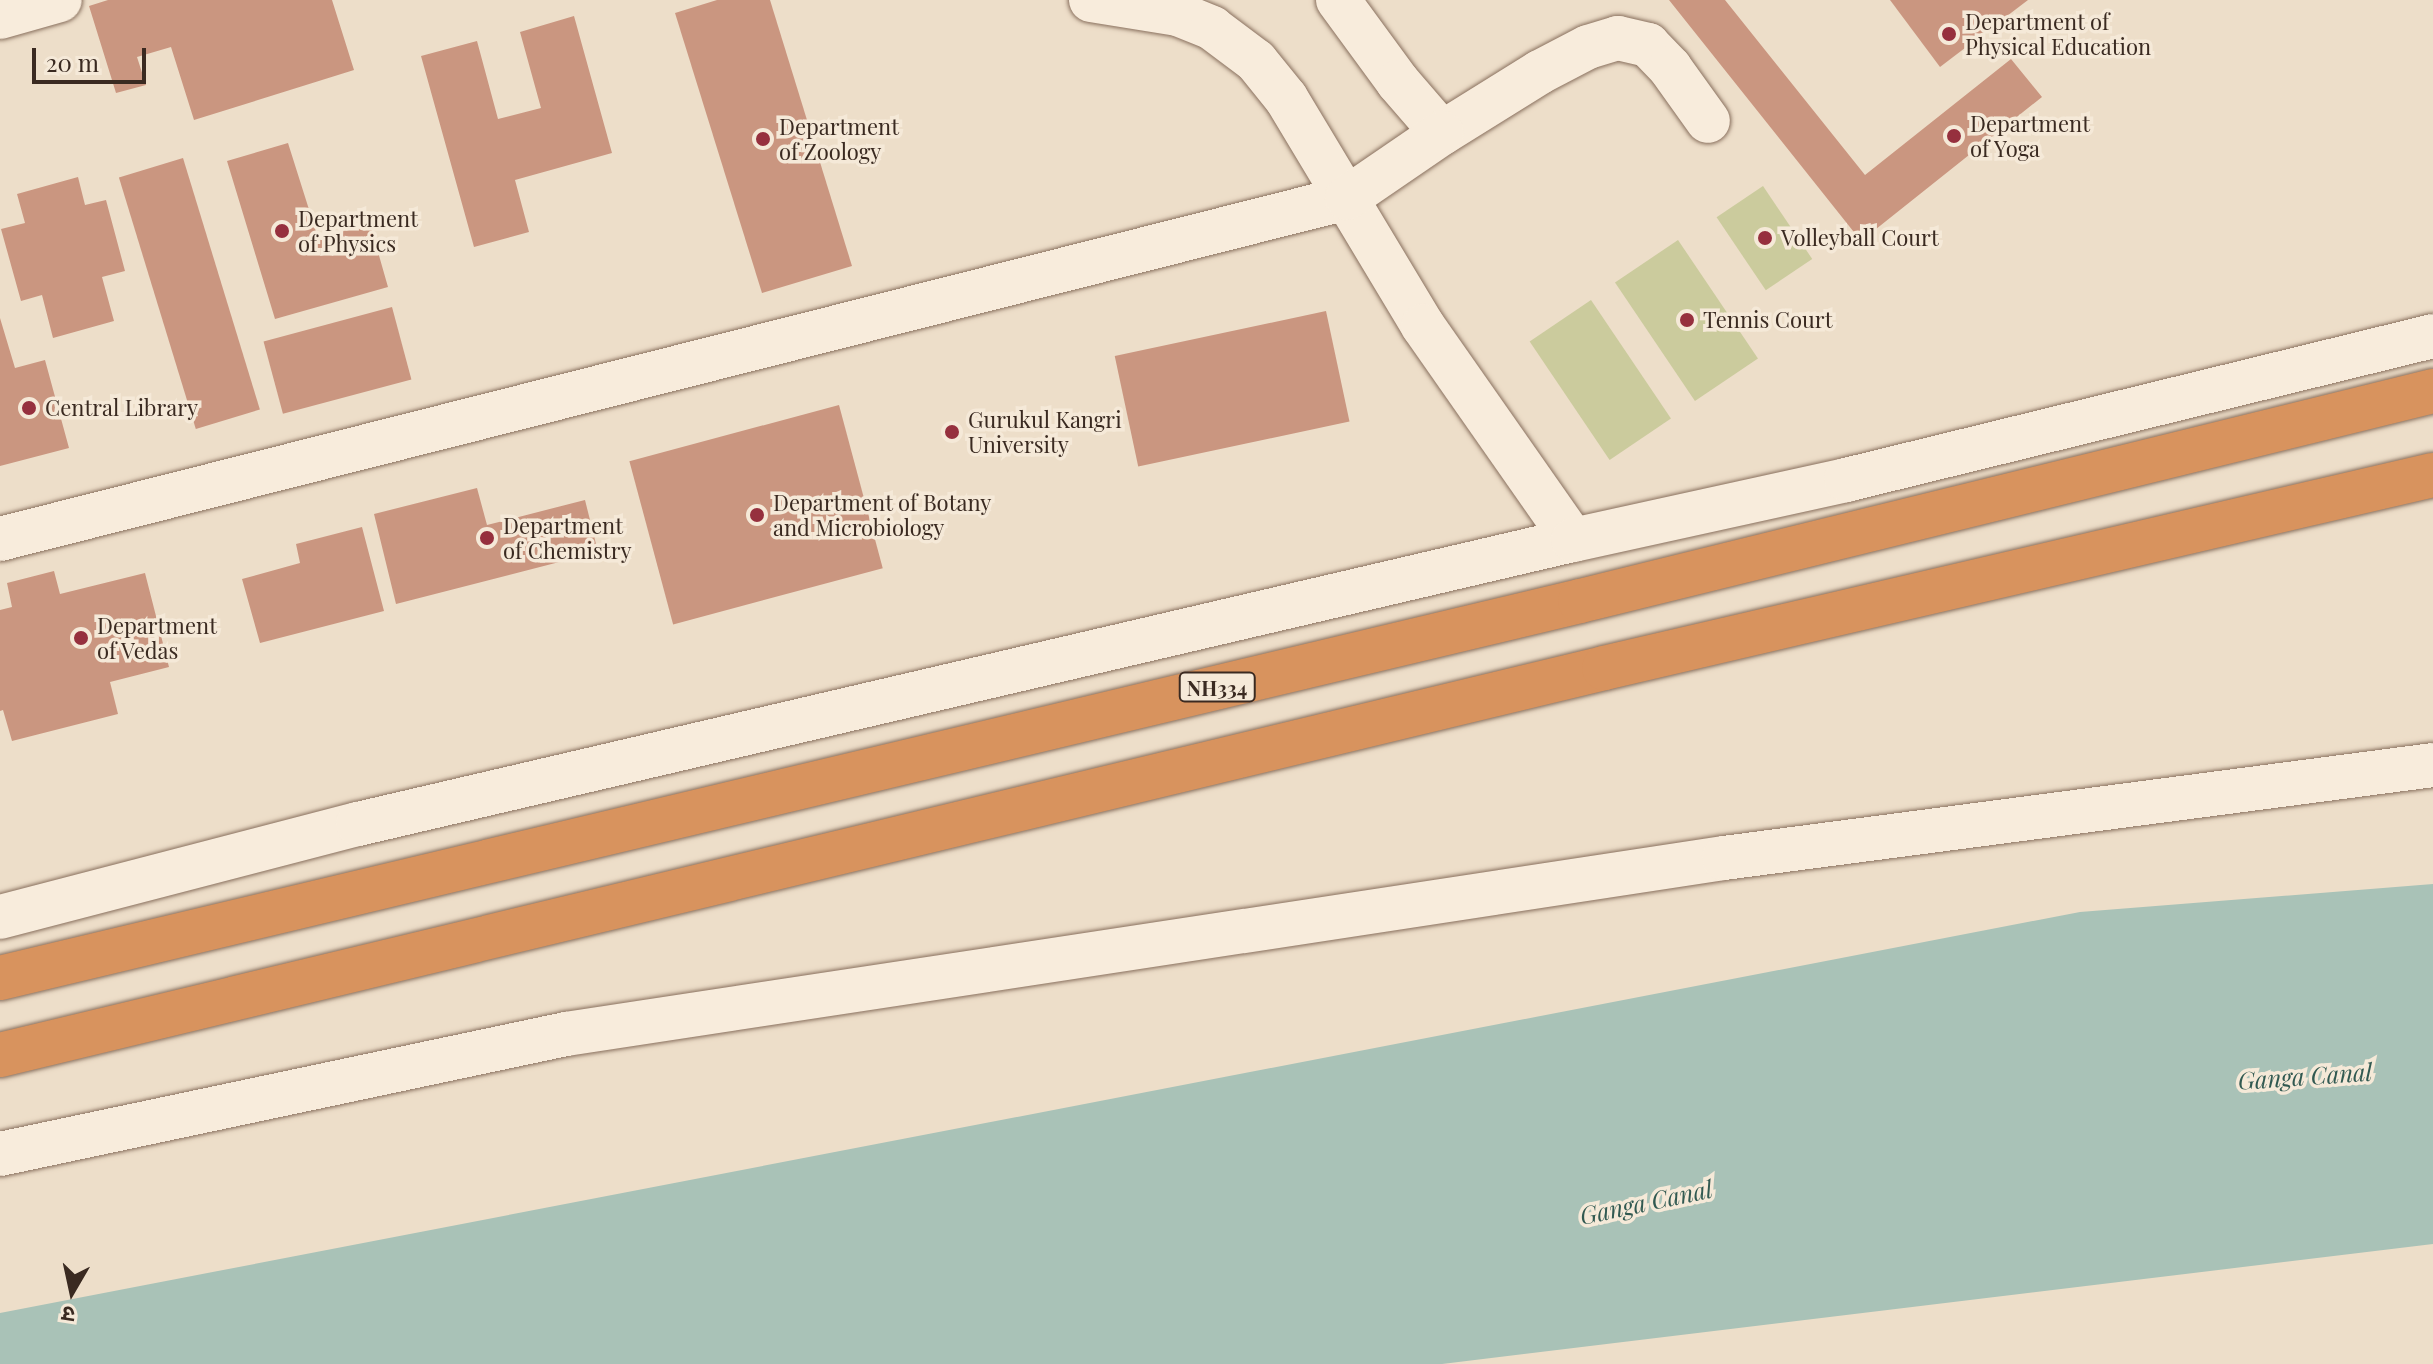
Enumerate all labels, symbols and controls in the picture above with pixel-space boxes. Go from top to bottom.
place label: Department of Physical Education [1965,8,2151,60]
marker: Department of Physical Education [1940,25,1958,43]
scale bar [36,32,150,82]
text: 20 m [46,46,99,78]
place label: Department of Yoga [1970,110,2090,162]
place label: Department of Zoology [779,113,899,164]
marker: Department of Yoga [1945,127,1963,145]
marker: Department of Zoology [754,130,772,148]
place label: Department of Physics [298,205,418,256]
marker: Department of Physics [273,222,291,240]
place label: Volleyball Court [1781,225,1939,251]
marker: Volleyball Court [1756,229,1774,247]
place label: Tennis Court [1703,307,1832,333]
marker: Tennis Court [1678,311,1696,329]
place label: Central Library [45,395,198,421]
marker: Central Library [20,399,38,417]
place label: Gurukul Kangri University [968,406,1122,458]
marker: Gurukul Kangri University [943,423,961,441]
place label: Department of Botany and Microbiology [773,489,992,540]
marker: Department of Botany and Microbiology [748,506,766,524]
place label: Department of Chemistry [503,512,632,564]
marker: Department of Chemistry [478,529,496,547]
place label: Department of Vedas [97,612,217,664]
marker: Department of Vedas [72,629,90,647]
road number: NH334 [1177,671,1257,703]
water label: Ganga Canal [2237,1057,2373,1095]
water label: Ganga Canal [1577,1174,1715,1230]
north arrow [32,1252,112,1332]
text: उ [60,1300,77,1332]

